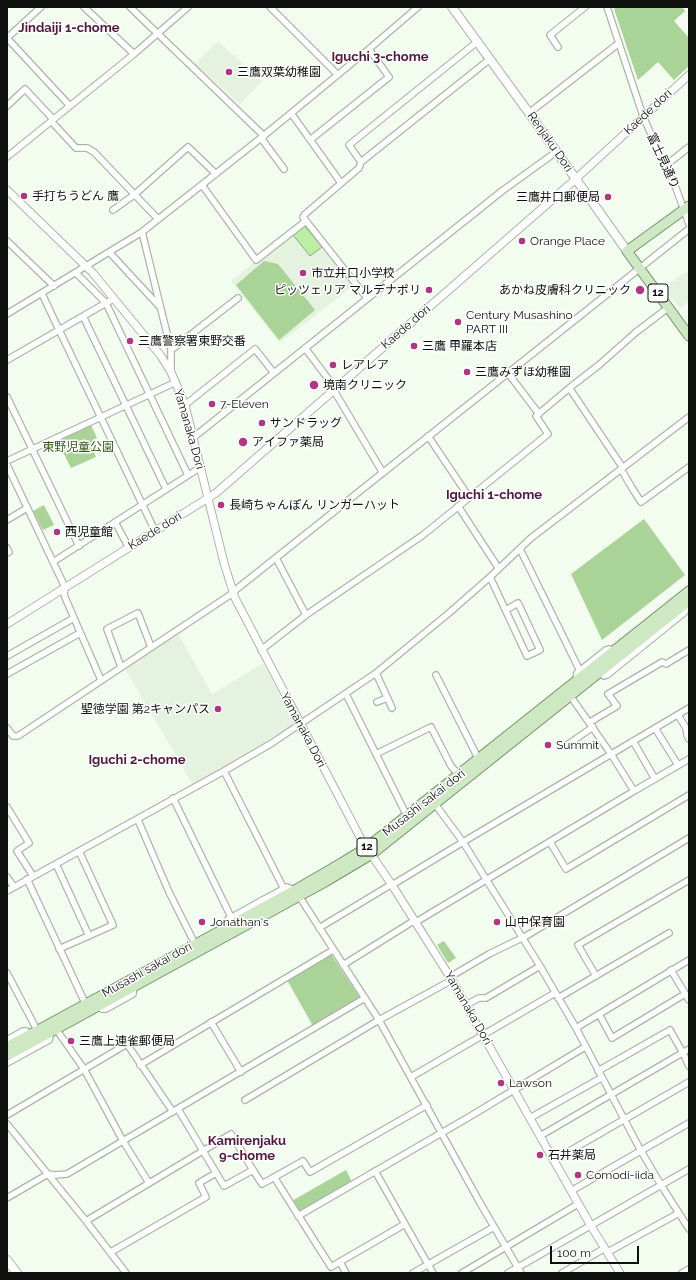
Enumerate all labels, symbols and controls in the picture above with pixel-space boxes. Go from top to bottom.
district label: Jindaiji 1-chome [18,20,120,36]
district label: Iguchi 3-chome [331,49,429,65]
place label: 三鷹双葉幼稚園 [237,65,321,79]
marker: 三鷹双葉幼稚園 [224,67,234,77]
street label: Kaede dori [621,86,675,138]
street label: Renjaku Dori [524,109,576,175]
street label: 富士見通り [644,131,682,191]
place label: 手打ちうどん 鷹 [32,189,119,203]
place label: 三鷹井口郵便局 [516,190,600,204]
marker: 手打ちうどん 鷹 [19,191,29,201]
marker: 三鷹井口郵便局 [603,192,613,202]
place label: Orange Place [530,234,605,248]
marker: Orange Place [517,236,527,246]
place label: 市立井口小学校 [311,266,395,280]
marker: 市立井口小学校 [298,268,308,278]
place label: ピッツェリア マルデナポリ [274,283,421,297]
place label: あかね皮膚科クリニック [499,283,631,297]
marker: あかね皮膚科クリニック [634,284,646,296]
road number: 12 [648,284,668,302]
marker: ピッツェリア マルデナポリ [424,285,434,295]
street label: Kaede dori [379,302,433,352]
place label: Century Musashino PART III [466,308,573,336]
marker: Century Musashino PART III [453,317,463,327]
place label: 三鷹警察署東野交番 [138,334,246,348]
marker: 三鷹警察署東野交番 [125,336,135,346]
place label: 三鷹 甲羅本店 [422,339,497,353]
marker: 三鷹 甲羅本店 [409,341,419,351]
place label: レアレア [341,358,389,372]
marker: レアレア [328,360,338,370]
place label: 三鷹みずほ幼稚園 [475,365,571,379]
marker: 三鷹みずほ幼稚園 [462,367,472,377]
place label: 境南クリニック [323,378,407,392]
marker: 境南クリニック [308,379,320,391]
street label: Yamanaka Dori [171,387,207,471]
place label: 7-Eleven [220,397,269,411]
marker: 7-Eleven [207,399,217,409]
place label: サンドラッグ [270,416,342,430]
marker: サンドラッグ [257,418,267,428]
place label: アイファ薬局 [252,435,324,449]
marker: アイファ薬局 [237,436,249,448]
park label: 東野児童公園 [42,440,114,454]
district label: Iguchi 1-chome [446,487,542,503]
place label: 長崎ちゃんぽん リンガーハット [229,498,400,512]
marker: 長崎ちゃんぽん リンガーハット [216,500,226,510]
street label: Kaede dori [126,509,184,553]
place label: 西児童館 [65,525,113,539]
marker: 西児童館 [52,527,62,537]
street label: Yamanaka Dori [277,690,329,770]
place label: 聖徳学園 第2キャンパス [81,702,210,716]
marker: 聖徳学園 第2キャンパス [213,704,223,714]
place label: Summit [556,738,599,752]
marker: Summit [543,740,553,750]
district label: Iguchi 2-chome [88,752,186,768]
street label: Musashi sakai dori [380,766,468,840]
road number: 12 [357,838,377,856]
place label: Jonathan's [210,915,269,929]
place label: 山中保育園 [505,915,565,929]
marker: Jonathan's [197,917,207,927]
marker: 山中保育園 [492,917,502,927]
street label: Musashi sakai dori [99,939,195,1001]
street label: Yamanaka Dori [441,969,495,1047]
place label: 三鷹上連雀郵便局 [79,1034,175,1048]
marker: 三鷹上連雀郵便局 [66,1036,76,1046]
place label: Lawson [509,1076,552,1090]
marker: Lawson [496,1078,506,1088]
district label: Kamirenjaku 9-chome [208,1133,286,1164]
place label: 石井薬局 [548,1148,596,1162]
marker: 石井薬局 [535,1150,545,1160]
place label: Comodi-iida [586,1168,654,1182]
marker: Comodi-iida [573,1170,583,1180]
scale bar [552,1238,641,1264]
text: 100 m [557,1246,591,1260]

